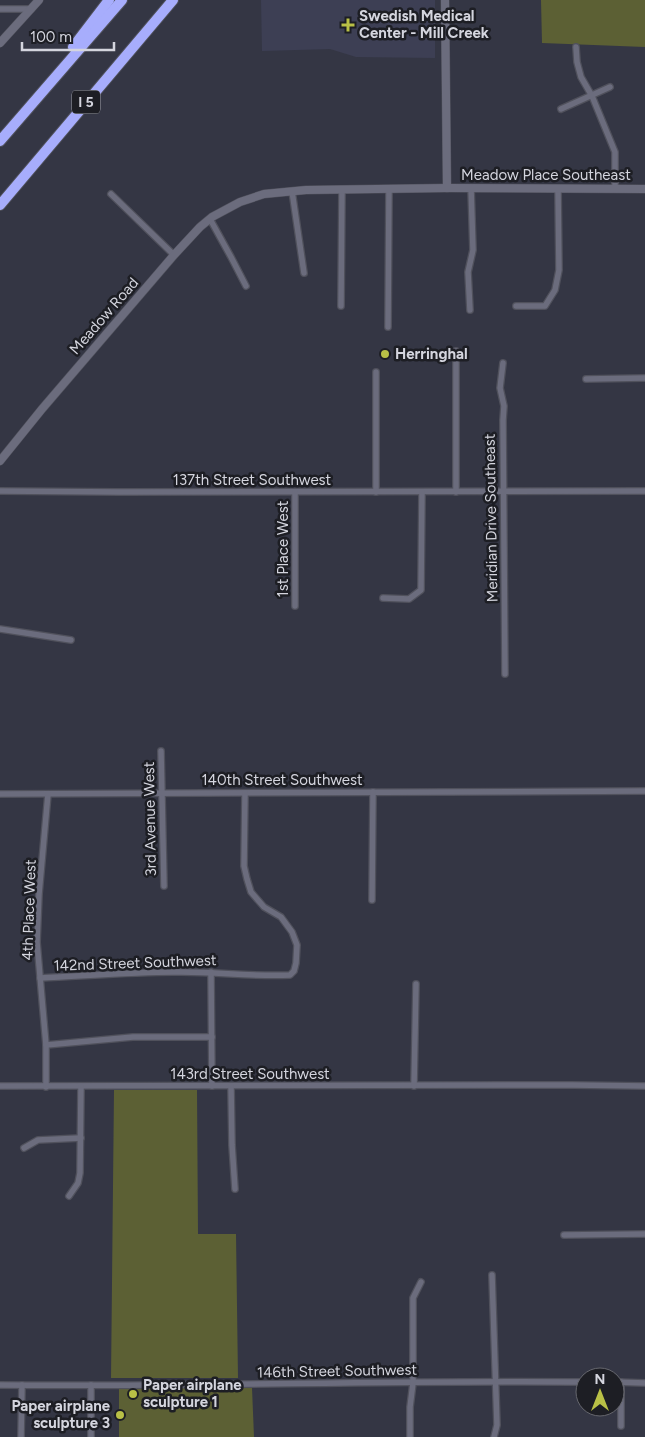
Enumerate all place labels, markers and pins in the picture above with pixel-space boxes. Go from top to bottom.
place label: Swedish Medical Center - Mill Creek [359,7,489,42]
marker: Swedish Medical Center - Mill Creek [341,18,355,32]
place label: Herringhal [395,345,468,363]
marker: Herringhal [379,348,391,360]
place label: Paper airplane sculpture 1 [143,1376,242,1411]
marker: Paper airplane sculpture 1 [127,1388,139,1400]
place label: Paper airplane sculpture 3 [11,1397,111,1432]
marker: Paper airplane sculpture 3 [114,1409,126,1421]

